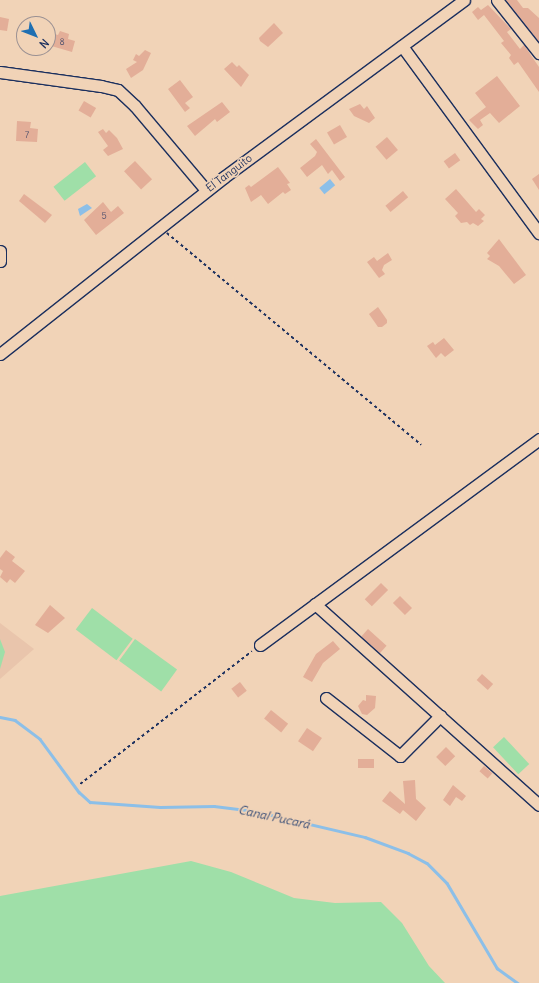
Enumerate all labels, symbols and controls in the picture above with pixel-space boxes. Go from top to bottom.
north arrow [16,16,56,56]
text: N [36,36,52,51]
house number: 8 [59,37,65,47]
house number: 7 [25,130,29,140]
street label: El Tanguito [203,151,255,195]
house number: 5 [101,211,107,221]
water label: Canal Pucará [237,802,311,832]

